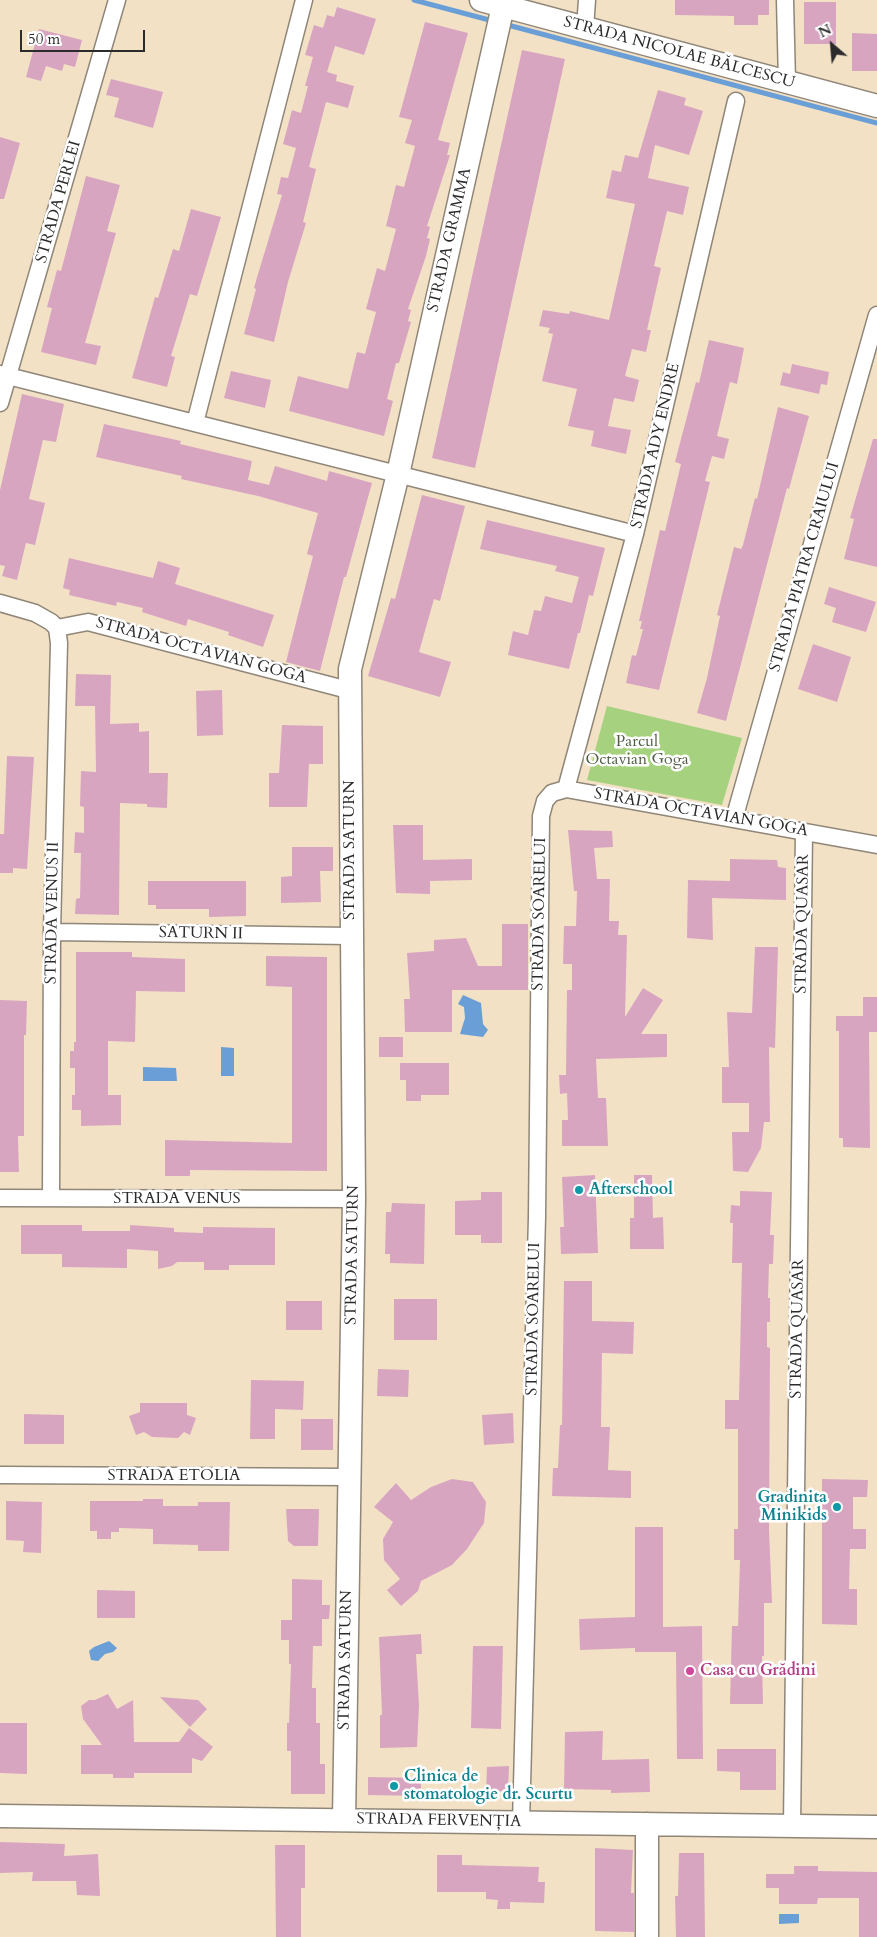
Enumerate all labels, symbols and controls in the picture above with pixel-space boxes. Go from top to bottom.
street label: STRADA NICOLAE BĂLCESCU [561,13,797,93]
scale bar [22,20,148,52]
north arrow [807,20,857,70]
text: N [815,20,835,42]
text: 50 m [28,29,60,49]
street label: STRADA PERLEI [32,139,86,265]
street label: STRADA GRAMMA [424,166,476,314]
street label: STRADA ADY ENDRE [628,362,684,530]
street label: STRADA PIATRA CRAIULUI [766,460,844,674]
street label: STRADA OCTAVIAN GOGA [94,614,308,688]
park label: Parcul Octavian Goga [585,732,689,770]
street label: STRADA SATURN [340,780,360,920]
street label: STRADA OCTAVIAN GOGA [592,785,810,841]
street label: STRADA SOARELUI [529,837,551,991]
street label: STRADA VENUS II [42,842,64,984]
street label: STRADA QUASAR [792,854,814,994]
street label: SATURN II [159,924,243,944]
place label: Afterschool [589,1180,673,1200]
marker: Afterschool [573,1184,585,1196]
street label: STRADA SATURN [342,1185,364,1325]
street label: STRADA VENUS [113,1189,241,1209]
street label: STRADA SOARELUI [523,1242,545,1396]
street label: STRADA QUASAR [787,1259,809,1399]
street label: STRADA ETOLIA [108,1466,240,1486]
place label: Gradinita Minikids [757,1488,827,1526]
marker: Gradinita Minikids [831,1501,843,1513]
street label: STRADA SATURN [335,1590,357,1730]
place label: Casa cu Grădini [700,1661,816,1681]
marker: Casa cu Grădini [684,1665,696,1677]
place label: Clinica de stomatologie dr. Scurtu [404,1767,573,1805]
marker: Clinica de stomatologie dr. Scurtu [388,1780,400,1792]
street label: STRADA FERVENȚIA [356,1810,522,1832]

